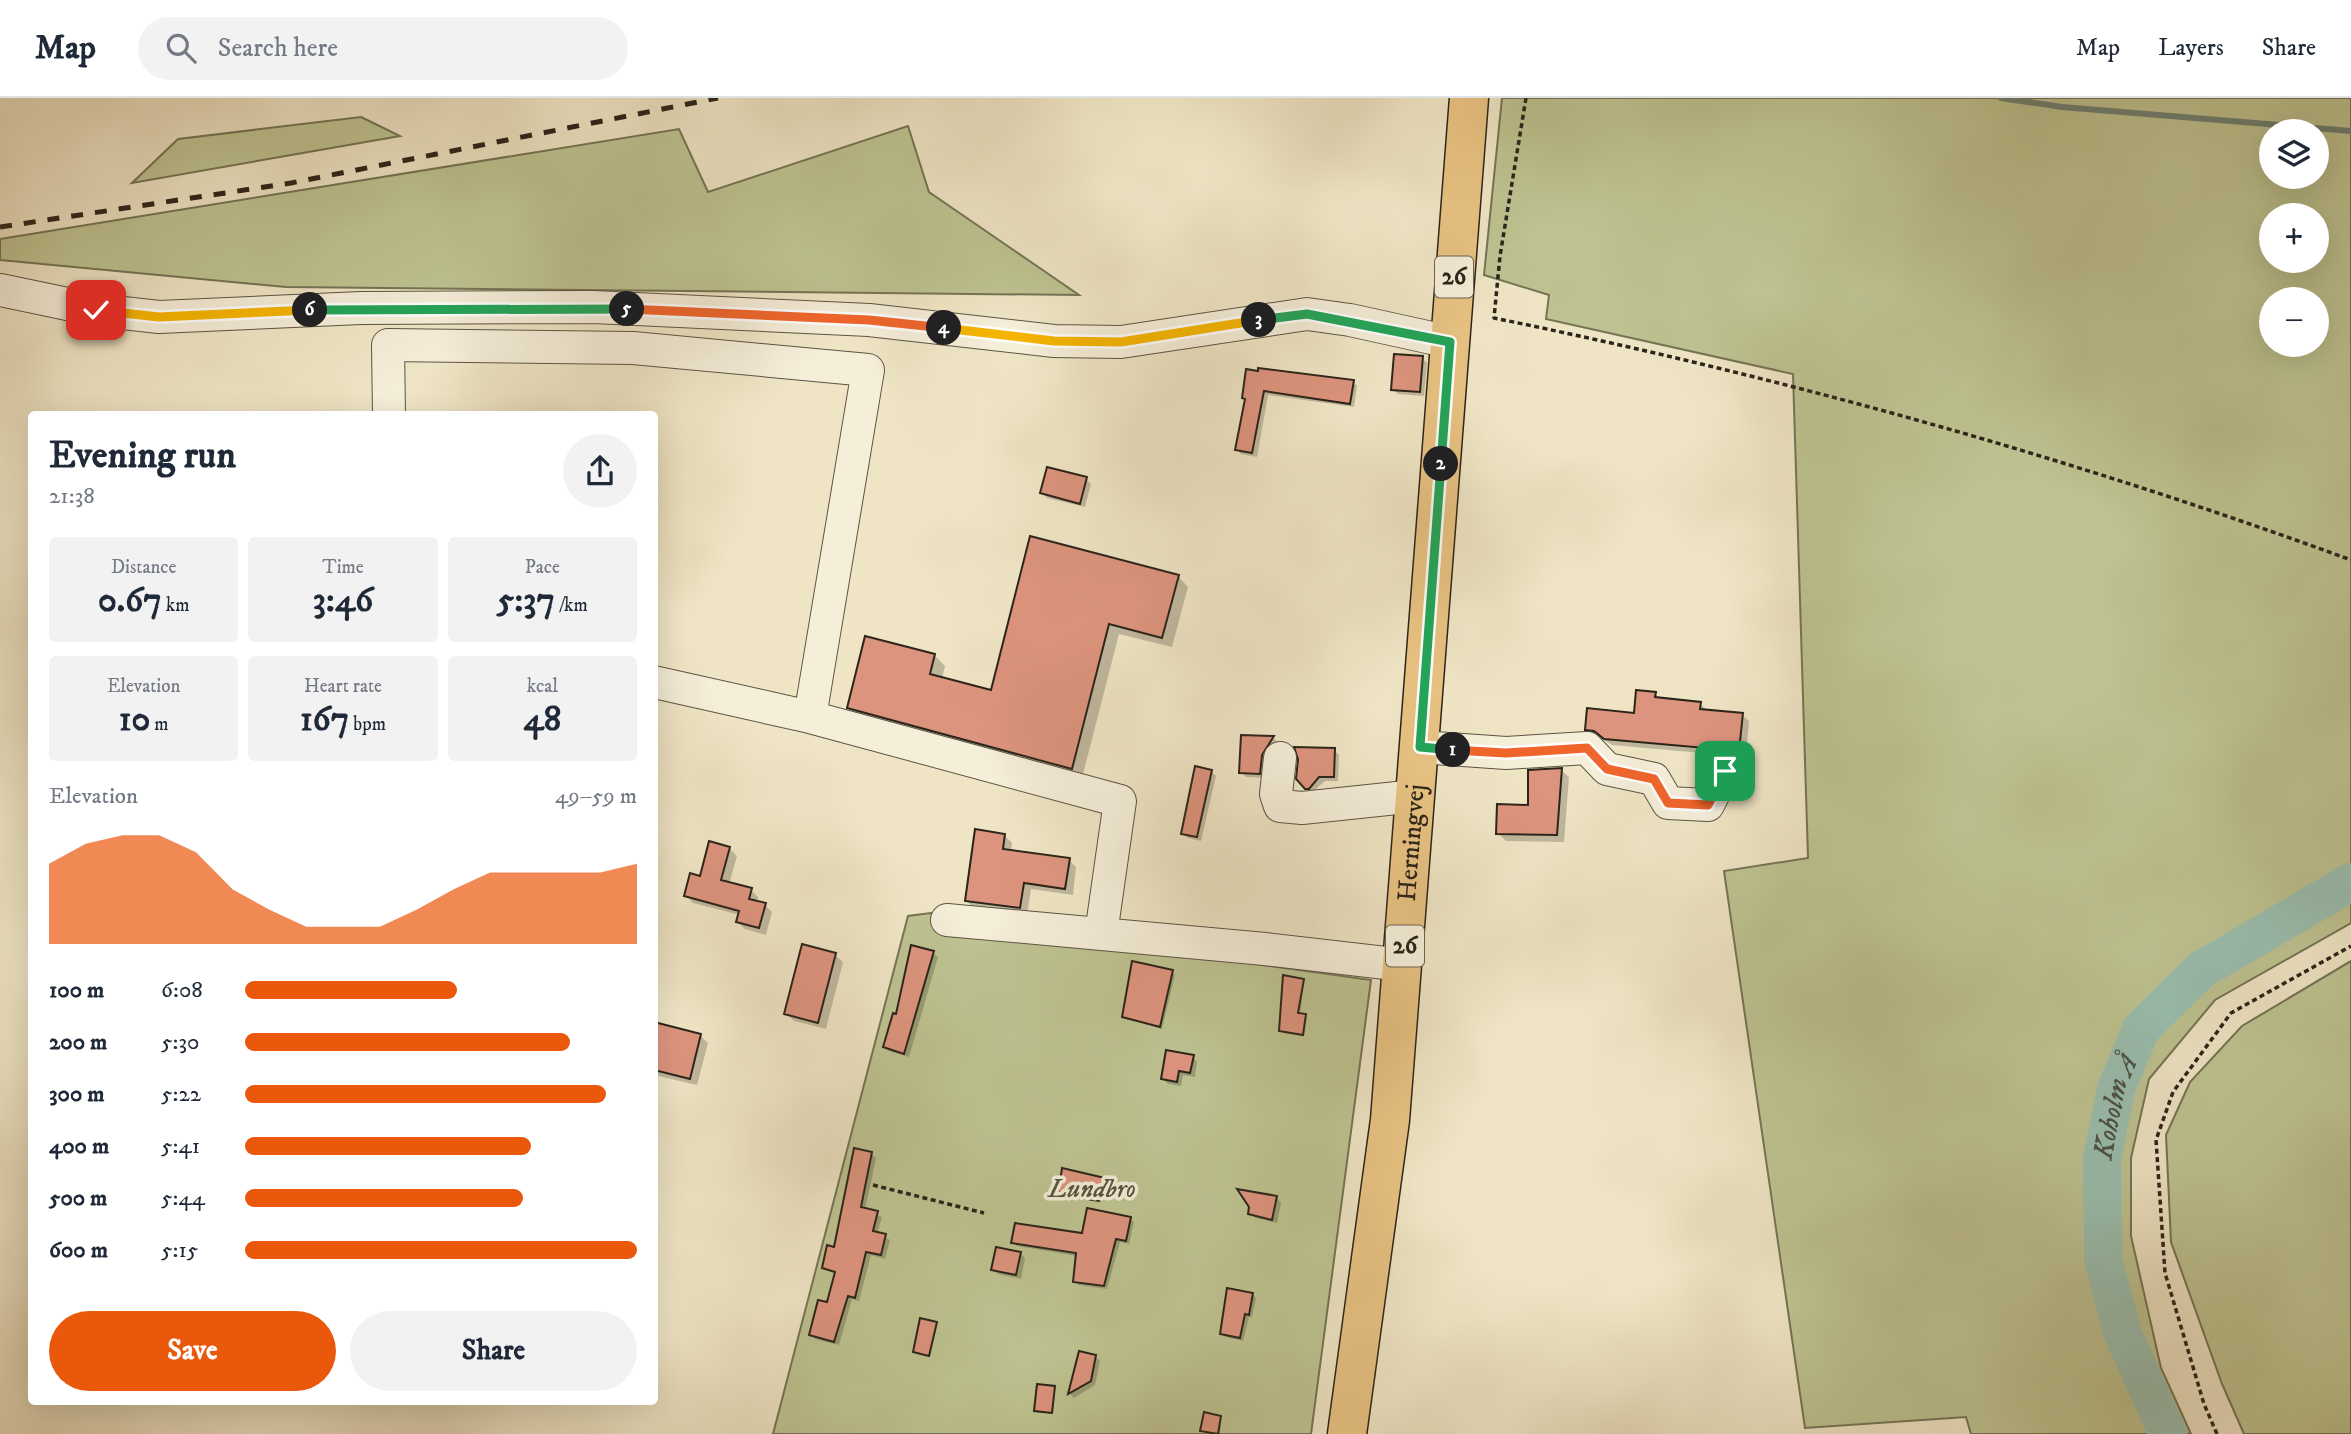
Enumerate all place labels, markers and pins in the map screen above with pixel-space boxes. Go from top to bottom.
pin [66,280,126,340]
pin: 6 [292,292,328,328]
pin: 5 [610,292,644,326]
pin: 3 [1242,302,1276,338]
pin: 4 [926,310,962,345]
pin: 2 [1424,446,1458,482]
pin: 1 [1436,732,1470,768]
pin [1695,741,1755,801]

